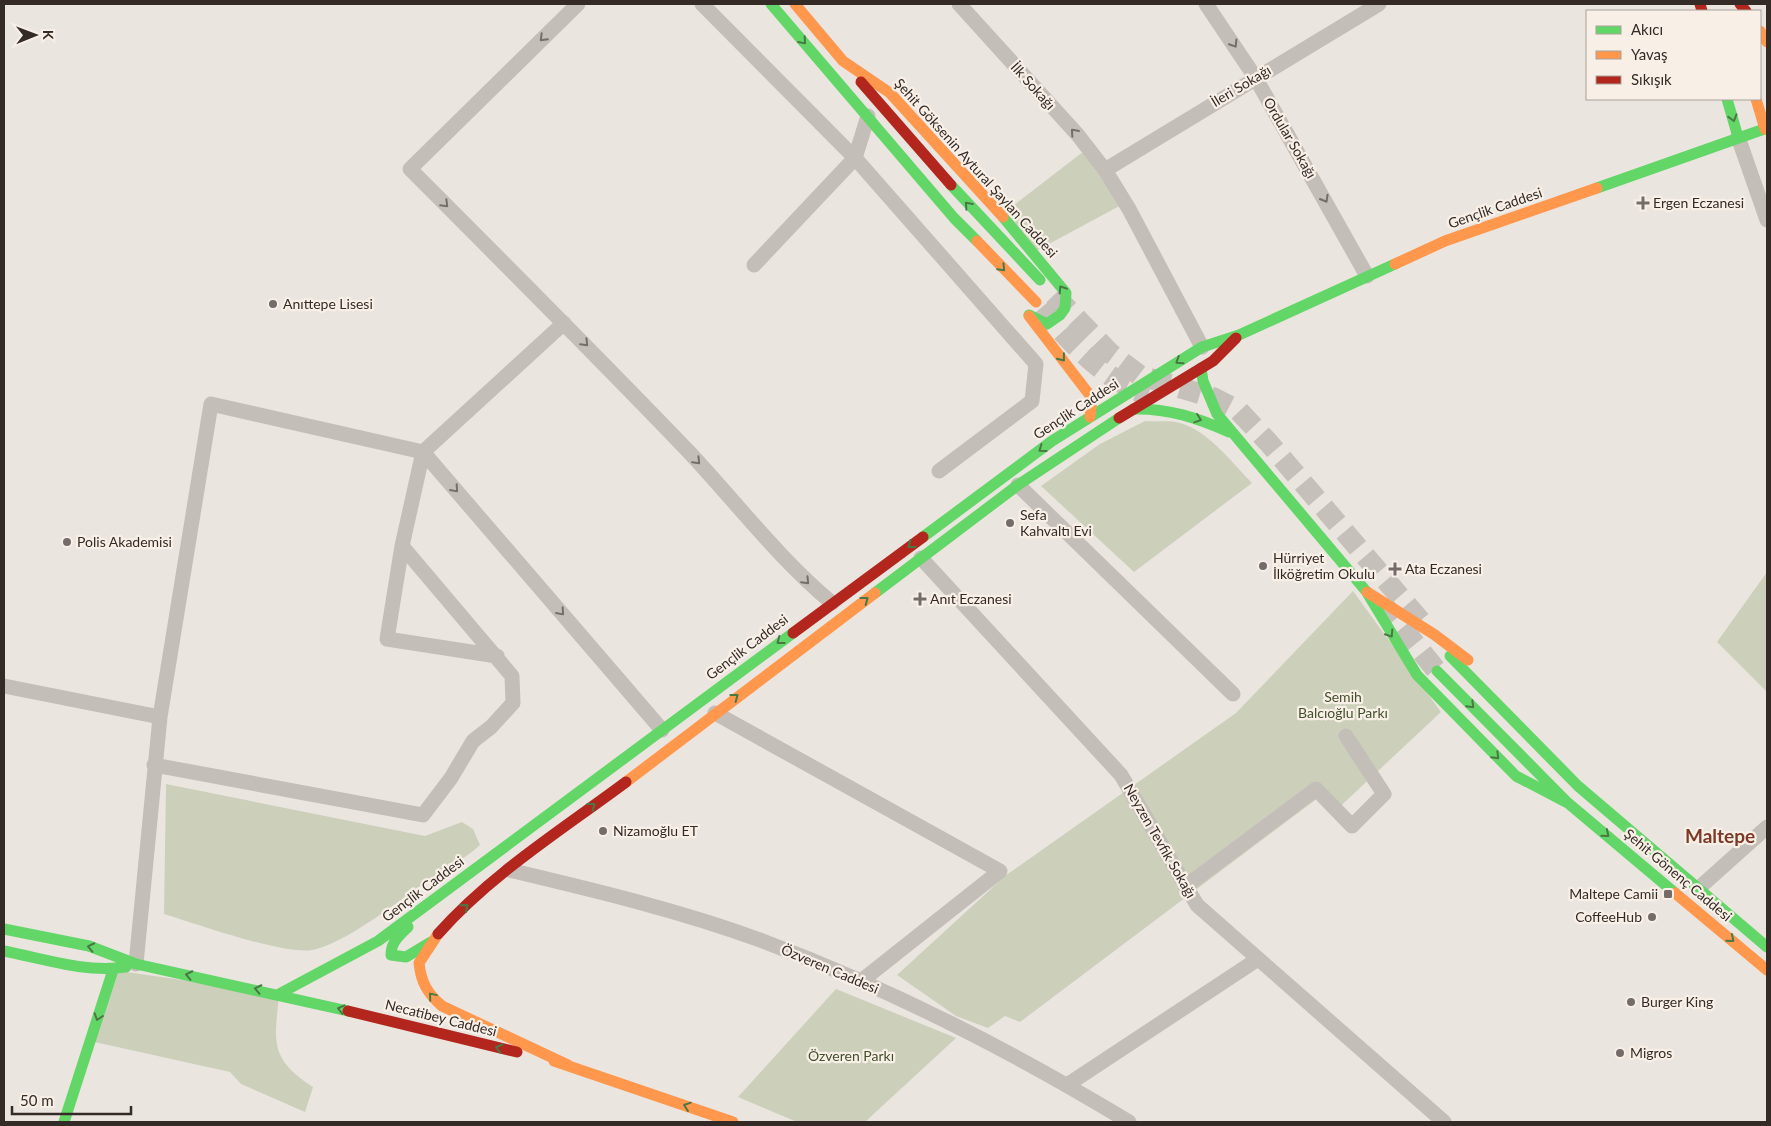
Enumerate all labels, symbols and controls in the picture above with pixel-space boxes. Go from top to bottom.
north arrow [10,10,60,60]
legend [1586,10,1761,100]
text: Akıcı [1631,20,1663,38]
text: K [40,30,57,40]
one-way arrow [540,33,549,42]
one-way arrow [797,35,806,44]
one-way arrow [1227,39,1237,48]
text: Yavaş [1631,45,1668,63]
street label: İlk Sokağı [1008,58,1059,113]
street label: İleri Sokağı [1208,61,1274,110]
text: Sıkışık [1631,70,1672,88]
street label: Şehit Göksenin Aytural Şaylan Caddesi [891,75,1061,261]
street label: Ordular Sokağı [1260,94,1320,181]
one-way arrow [1727,113,1737,122]
one-way arrow [1071,129,1080,138]
street label: Gençlik Caddesi [1446,184,1544,232]
one-way arrow [1318,194,1328,203]
place label: Ergen Eczanesi [1653,194,1744,211]
marker: Ergen Eczanesi [1637,197,1649,209]
one-way arrow [439,198,448,207]
one-way arrow [965,201,974,210]
one-way arrow [996,262,1005,271]
one-way arrow [1059,286,1069,295]
place label: Anıttepe Lisesi [283,295,373,312]
marker: Anıttepe Lisesi [267,298,279,310]
one-way arrow [579,337,588,346]
one-way arrow [1057,352,1065,361]
one-way arrow [1175,355,1184,365]
street label: Gençlik Caddesi [1030,375,1122,442]
one-way arrow [1193,413,1201,423]
one-way arrow [1039,443,1048,451]
one-way arrow [691,455,700,464]
one-way arrow [449,483,457,492]
place label: Sefa Kahvaltı Evi [1020,506,1092,539]
marker: Sefa Kahvaltı Evi [1004,517,1016,529]
place label: Polis Akademisi [77,533,172,550]
marker: Polis Akademisi [61,536,73,548]
one-way arrow [908,539,917,547]
place label: Hürriyet İlköğretim Okulu [1273,549,1375,582]
marker: Hürriyet İlköğretim Okulu [1257,560,1269,572]
place label: Ata Eczanesi [1405,560,1482,577]
marker: Ata Eczanesi [1389,563,1401,575]
one-way arrow [800,575,809,584]
place label: Anıt Eczanesi [930,590,1012,607]
marker: Anıt Eczanesi [914,593,926,605]
one-way arrow [859,597,868,605]
one-way arrow [555,606,563,615]
street label: Gençlik Caddesi [702,610,791,683]
one-way arrow [1384,628,1393,637]
one-way arrow [776,635,786,644]
park label: Semih Balcıoğlu Parkı [1298,688,1388,721]
one-way arrow [729,695,738,703]
one-way arrow [1465,700,1474,709]
one-way arrow [1490,750,1499,759]
street label: Neyzen Tevfik Sokağı [1121,780,1200,901]
one-way arrow [586,804,595,812]
place label: Nizamoğlu ET [613,822,699,839]
district label: Maltepe [1685,824,1755,847]
marker: Nizamoğlu ET [597,825,609,837]
street label: Şehit Gönenç Caddesi [1621,825,1735,924]
one-way arrow [1600,829,1609,837]
street label: Gençlik Caddesi [378,852,467,925]
place label: Maltepe Camii [1569,885,1658,902]
marker: Maltepe Camii [1662,888,1674,900]
one-way arrow [459,904,468,913]
place label: CoffeeHub [1575,908,1642,925]
marker: CoffeeHub [1646,911,1658,923]
one-way arrow [1725,933,1734,942]
street label: Özveren Caddesi [779,940,881,997]
one-way arrow [87,942,95,953]
one-way arrow [185,970,194,980]
one-way arrow [254,984,263,995]
one-way arrow [428,992,437,1001]
place label: Burger King [1641,993,1713,1010]
street label: Necatibey Caddesi [384,995,499,1040]
marker: Burger King [1625,996,1637,1008]
one-way arrow [337,1004,346,1015]
one-way arrow [94,1012,104,1020]
one-way arrow [494,1043,503,1054]
place label: Migros [1630,1044,1672,1061]
park label: Özveren Parkı [808,1047,894,1064]
marker: Migros [1614,1047,1626,1059]
scale bar [12,1084,131,1116]
text: 50 m [20,1091,54,1109]
one-way arrow [684,1102,692,1112]

